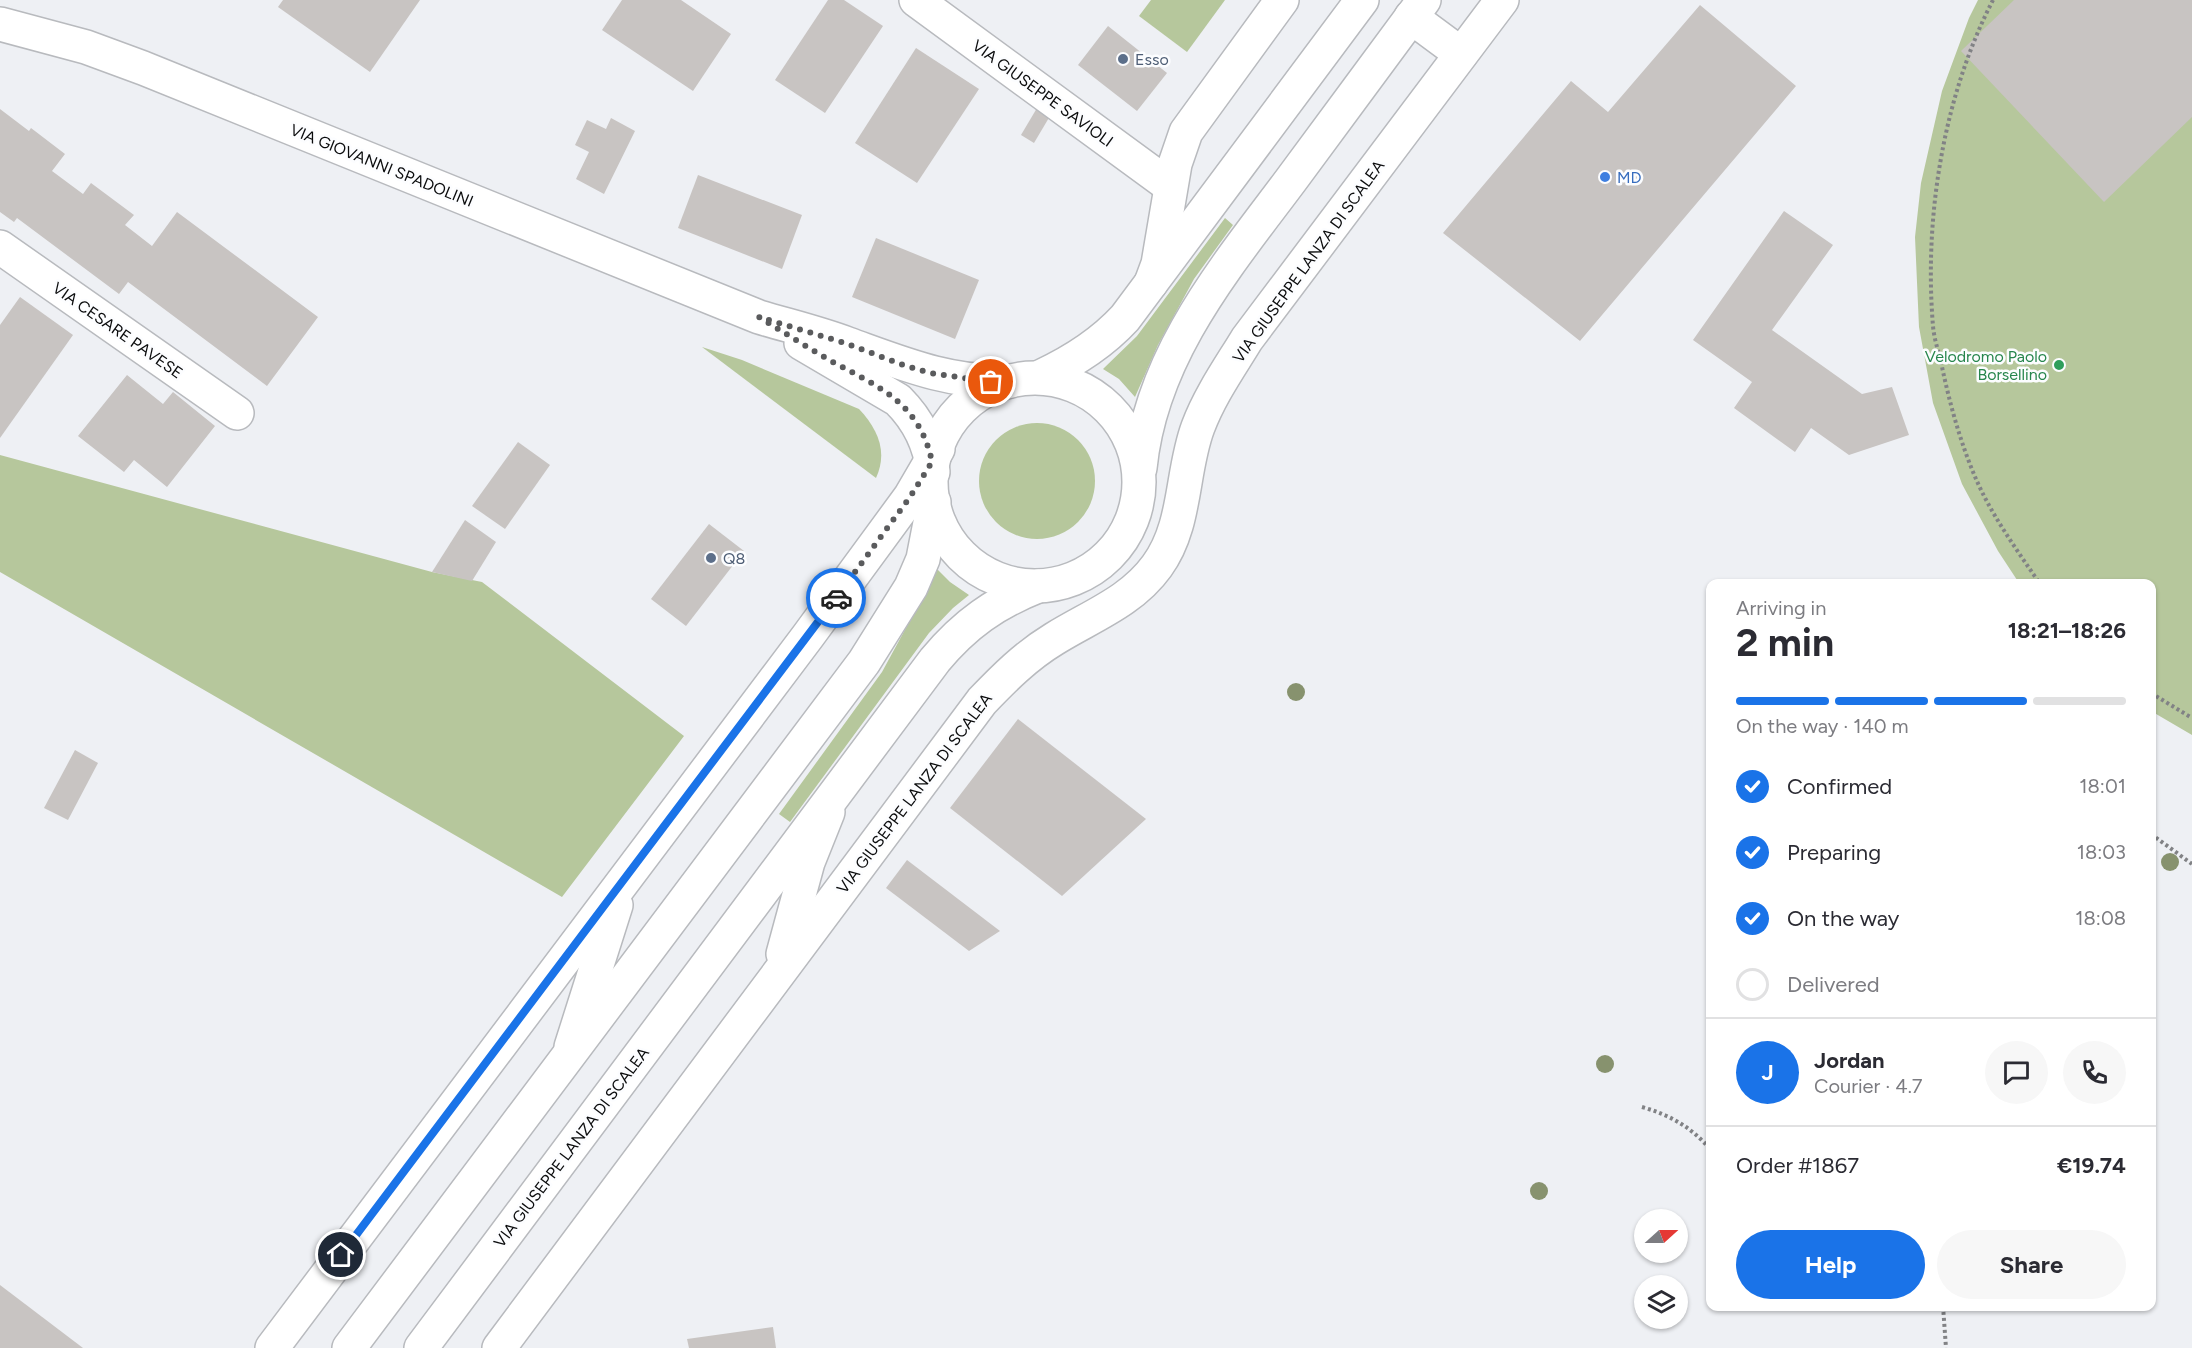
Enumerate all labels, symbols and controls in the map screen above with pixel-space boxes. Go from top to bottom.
street label: VIA GIUSEPPE SAVIOLI [969,36,1117,151]
place label: Esso [1135,50,1169,69]
marker: Esso [1116,52,1130,66]
street label: VIA GIOVANNI SPADOLINI [288,120,476,211]
street label: VIA GIUSEPPE LANZA DI SCALEA [1229,156,1388,366]
place label: MD [1617,168,1642,187]
marker: MD [1598,170,1612,184]
street label: VIA CESARE PAVESE [49,278,186,383]
place label: Velodromo Paolo Borsellino [1925,347,2047,384]
pin [965,356,1016,407]
marker: Velodromo Paolo Borsellino [2052,358,2066,372]
icon: bag [974,365,1007,398]
place label: Q8 [723,549,745,568]
marker: Q8 [704,551,718,565]
courier [806,568,866,628]
icon: car [820,582,853,615]
text: Arriving in [1736,596,1826,620]
text: 18:21–18:26 [2008,617,2126,644]
text: 2 min [1736,619,1834,666]
street label: VIA GIUSEPPE LANZA DI SCALEA [833,689,996,897]
text: On the way · 140 m [1736,714,1909,738]
icon: check [1736,770,1769,803]
text: Confirmed [1787,773,1892,800]
text: 18:01 [2079,774,2126,798]
icon: check [1736,836,1769,869]
text: Preparing [1787,839,1881,866]
text: 18:03 [2077,840,2126,864]
icon: check [1736,902,1769,935]
text: On the way [1787,905,1899,932]
text: 18:08 [2075,906,2126,930]
text: Delivered [1787,971,1880,998]
button: chat [1985,1041,2048,1104]
button: phone [2063,1041,2126,1104]
street label: VIA GIUSEPPE LANZA DI SCALEA [490,1043,653,1251]
text: Jordan [1814,1047,1885,1074]
text: J [1761,1059,1774,1086]
text: Courier · 4.7 [1814,1074,1923,1098]
text: Order #1867 [1736,1152,1859,1179]
text: €19.74 [2057,1152,2126,1179]
north arrow [1634,1209,1688,1263]
map controls [1634,1209,1688,1329]
pin [315,1229,366,1280]
button: Help [1736,1230,1925,1299]
button: Share [1937,1230,2126,1299]
icon: home [324,1238,357,1271]
button: layers [1634,1275,1688,1329]

